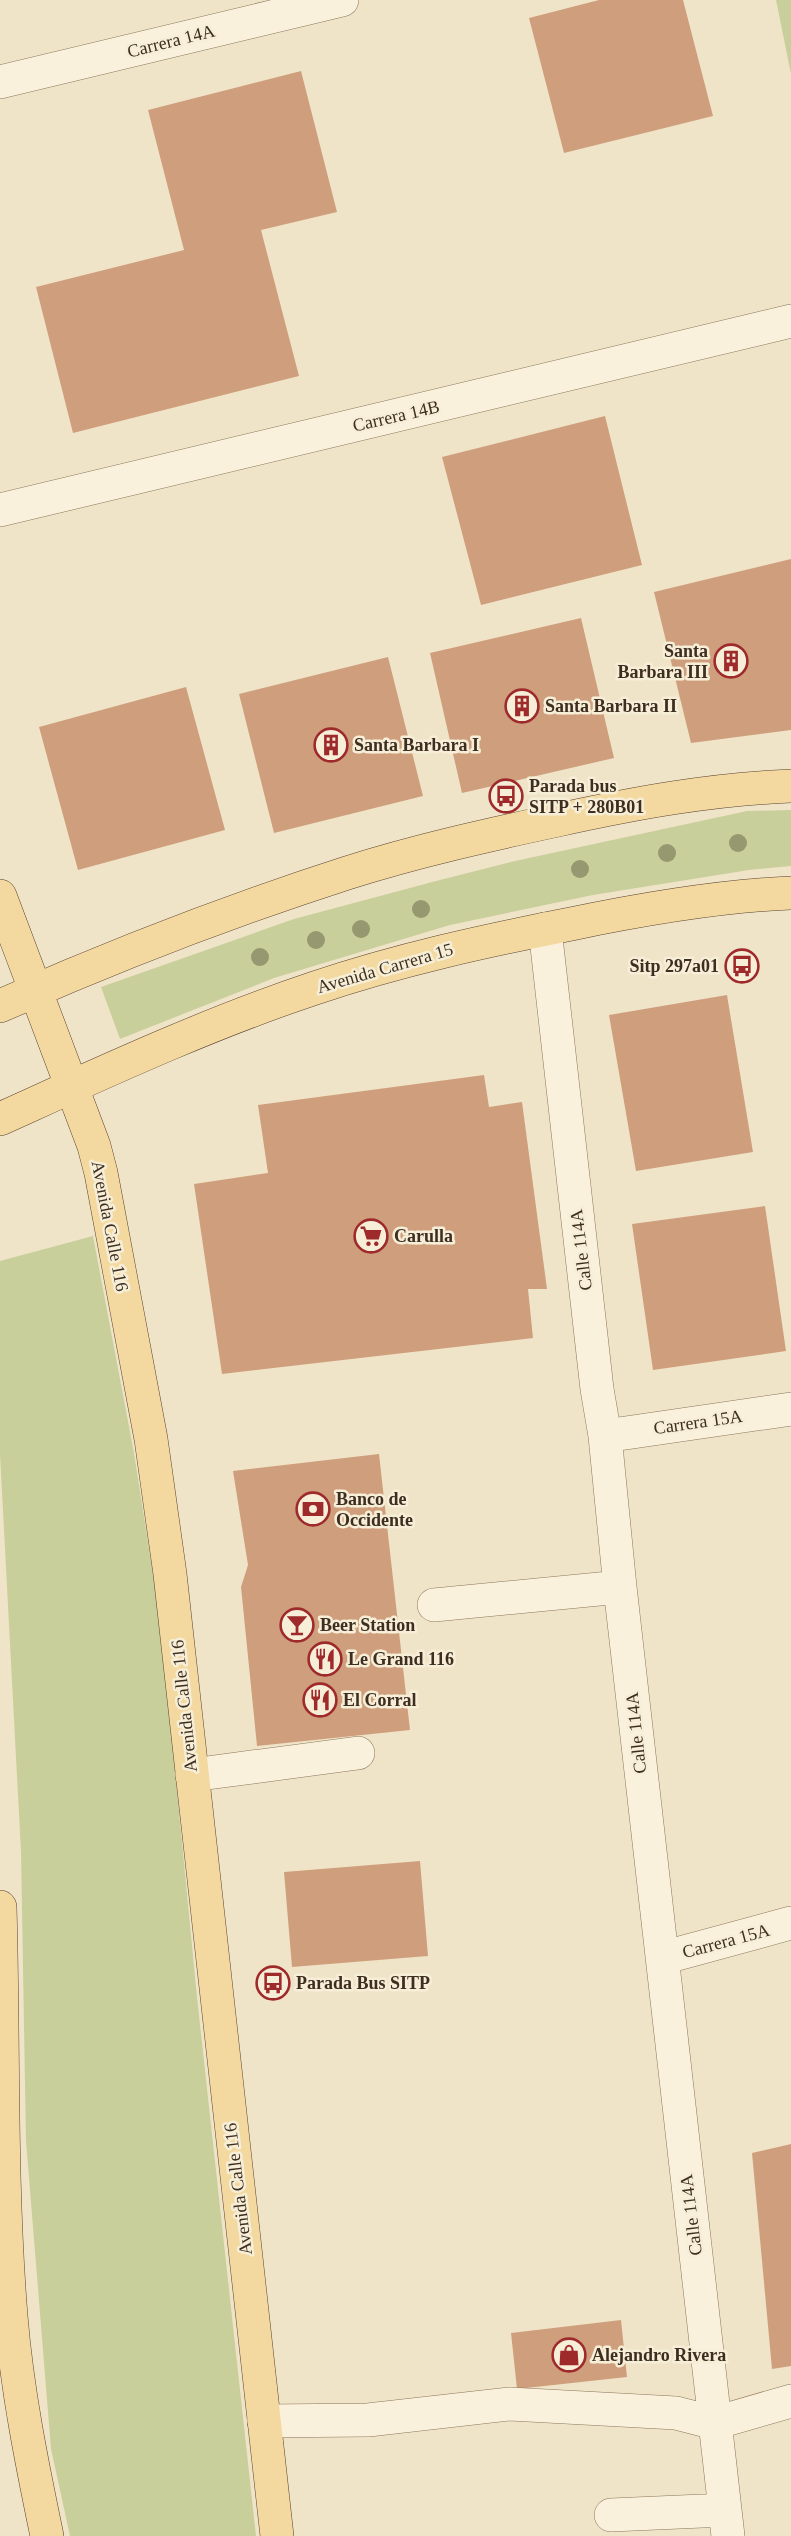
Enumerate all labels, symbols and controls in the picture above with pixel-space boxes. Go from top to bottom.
street label: Carrera 14A [125,20,217,62]
street label: Carrera 14B [351,396,441,436]
place label: Santa Barbara III [617,641,708,682]
building icon: Santa Barbara III [713,643,749,679]
building icon: Santa Barbara II [504,688,540,724]
place label: Santa Barbara II [545,696,677,716]
building icon: Santa Barbara I [313,727,349,763]
place label: Santa Barbara I [354,735,479,755]
place label: Parada bus SITP + 280B01 [529,776,644,817]
bus stop icon: Parada bus SITP + 280B01 [488,778,524,814]
street label: Avenida Carrera 15 [315,939,455,997]
bus stop icon: Sitp 297a01 [724,948,760,984]
place label: Sitp 297a01 [629,956,719,976]
street label: Avenida Calle 116 [87,1159,133,1293]
street label: Calle 114A [566,1208,596,1292]
supermarket icon: Carulla [353,1218,389,1254]
place label: Carulla [394,1226,453,1246]
street label: Carrera 15A [652,1406,744,1438]
place label: Banco de Occidente [336,1489,413,1530]
bank icon: Banco de Occidente [295,1491,331,1527]
bar icon: Beer Station [279,1607,315,1643]
place label: Beer Station [320,1615,415,1635]
street label: Avenida Calle 116 [167,1639,201,1773]
restaurant icon: Le Grand 116 [307,1641,343,1677]
place label: Le Grand 116 [348,1649,454,1669]
restaurant icon: El Corral [302,1682,338,1718]
place label: El Corral [343,1690,417,1710]
street label: Calle 114A [622,1691,650,1775]
street label: Carrera 15A [680,1920,772,1962]
bus stop icon: Parada Bus SITP [255,1965,291,2001]
place label: Parada Bus SITP [296,1973,430,1993]
street label: Avenida Calle 116 [220,2122,256,2256]
street label: Calle 114A [676,2173,706,2257]
shop icon: Alejandro Rivera [551,2337,587,2373]
place label: Alejandro Rivera [592,2345,726,2365]

